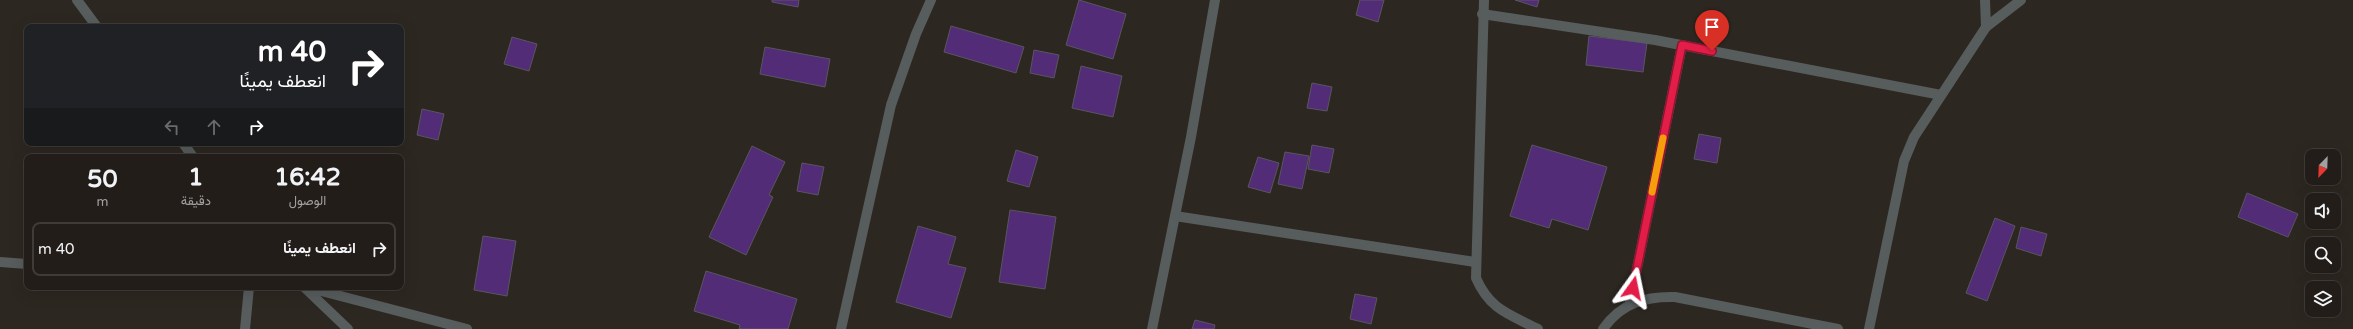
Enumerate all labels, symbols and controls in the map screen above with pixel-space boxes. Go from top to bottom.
pin [1695,10,1729,51]
icon: arrive [1701,16,1723,38]
text: 40 m [258,35,326,69]
icon: right [340,40,392,92]
text: انعطف يمينًا [240,70,326,92]
icon: left [161,116,183,138]
icon: ahead [203,116,225,138]
icon: right [245,116,267,138]
north arrow [2305,149,2341,185]
map controls [2305,149,2341,317]
text: 1 [188,163,203,192]
text: 16:42 [274,163,341,192]
text: 50 [87,165,117,194]
text: دقيقة [181,193,211,209]
text: الوصول [289,193,326,209]
button: sound [2305,193,2341,229]
text: m [96,194,108,210]
button: search [2305,237,2341,273]
icon: right [368,238,390,260]
text: انعطف يمينًا [283,239,356,257]
text: 40 m [38,240,75,258]
position arrow [1612,267,1654,309]
button: layers [2305,281,2341,317]

